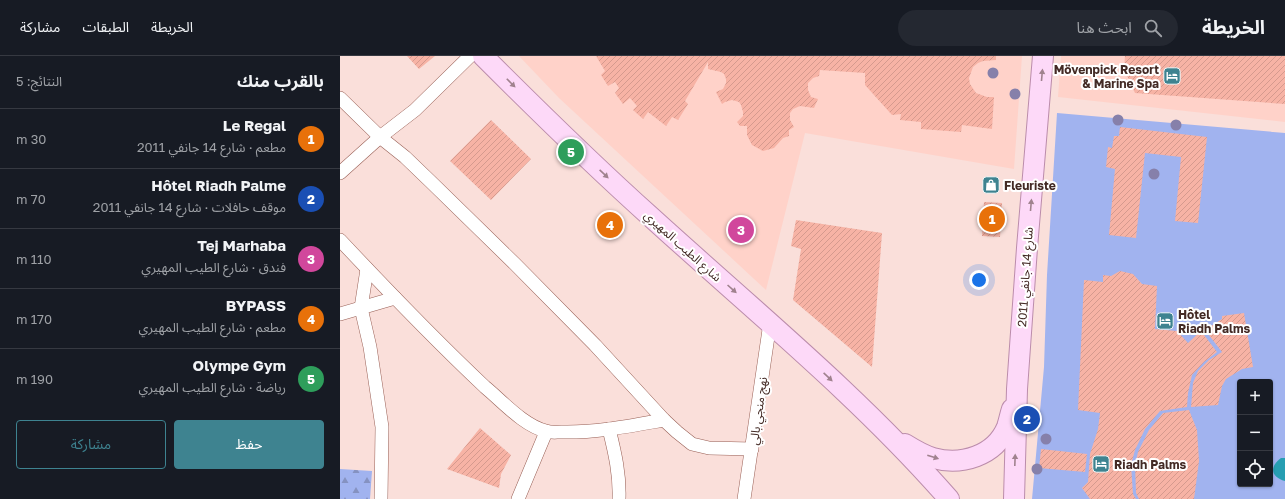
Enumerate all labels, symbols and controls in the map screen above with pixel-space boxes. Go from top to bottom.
search box [898,10,1178,46]
text: الخريطة [1202,15,1265,38]
icon: search [1142,17,1164,39]
text: مشاركة [20,18,60,35]
text: الطبقات [82,18,129,35]
text: الخريطة [151,18,193,35]
text: ابحث هنا [1076,18,1132,36]
place label: Mövenpick Resort & Marine Spa [1054,62,1159,91]
hotel icon: Mövenpick Resort & Marine Spa [1162,66,1182,86]
one-way arrow [1038,69,1045,81]
text: بالقرب منك [237,70,324,91]
text: النتائج: 5 [16,73,62,89]
one-way arrow [506,79,516,88]
text: Le Regal [223,116,286,134]
text: 30 m [16,131,46,147]
text: 1 [308,131,314,147]
pin: 5 [558,137,584,167]
text: مطعم · شارع 14 جانفي 2011 [137,139,286,155]
one-way arrow [599,170,609,179]
shop icon: Fleuriste [981,175,1001,195]
text: Hôtel Riadh Palme [151,176,286,194]
place label: Fleuriste [1004,178,1056,193]
text: 70 m [16,191,46,207]
text: 2 [307,191,315,207]
text: موقف حافلات · شارع 14 جانفي 2011 [93,199,286,215]
one-way arrow [1028,199,1034,211]
pin: 1 [979,204,1005,234]
street label: شارع الطيب المهيري [639,207,725,287]
pin: 4 [597,210,623,240]
pin: 3 [728,215,754,245]
street label: شارع 14 جانفي 2011 [1014,227,1039,328]
text: Tej Marhaba [197,236,286,254]
text: 110 m [16,251,51,267]
text: 3 [307,251,315,267]
text: فندق · شارع الطيب المهيري [141,259,286,275]
your location [969,270,989,290]
one-way arrow [727,285,737,294]
text: BYPASS [226,296,286,314]
place label: Hôtel Riadh Palms [1178,307,1251,336]
text: 170 m [16,311,52,327]
text: 4 [307,311,315,327]
hotel icon: Hôtel Riadh Palms [1155,311,1175,331]
text: مطعم · شارع الطيب المهيري [138,319,286,335]
text: Olympe Gym [193,356,286,374]
text: 190 m [16,371,53,387]
text: 5 [307,371,315,387]
one-way arrow [823,372,833,382]
street label: نهج منجي بالي [746,376,773,446]
text: رياضة · شارع الطيب المهيري [138,379,286,395]
map controls [1237,379,1273,487]
button: + [1237,379,1273,415]
pin: 2 [1014,404,1040,434]
button: − [1237,415,1273,451]
button: مشاركة [16,420,166,469]
button: حفظ [174,420,324,469]
button: locate [1237,451,1273,487]
one-way arrow [927,454,939,460]
one-way arrow [1012,454,1019,466]
hotel icon: Riadh Palms [1091,454,1111,474]
place label: Riadh Palms [1114,457,1187,472]

